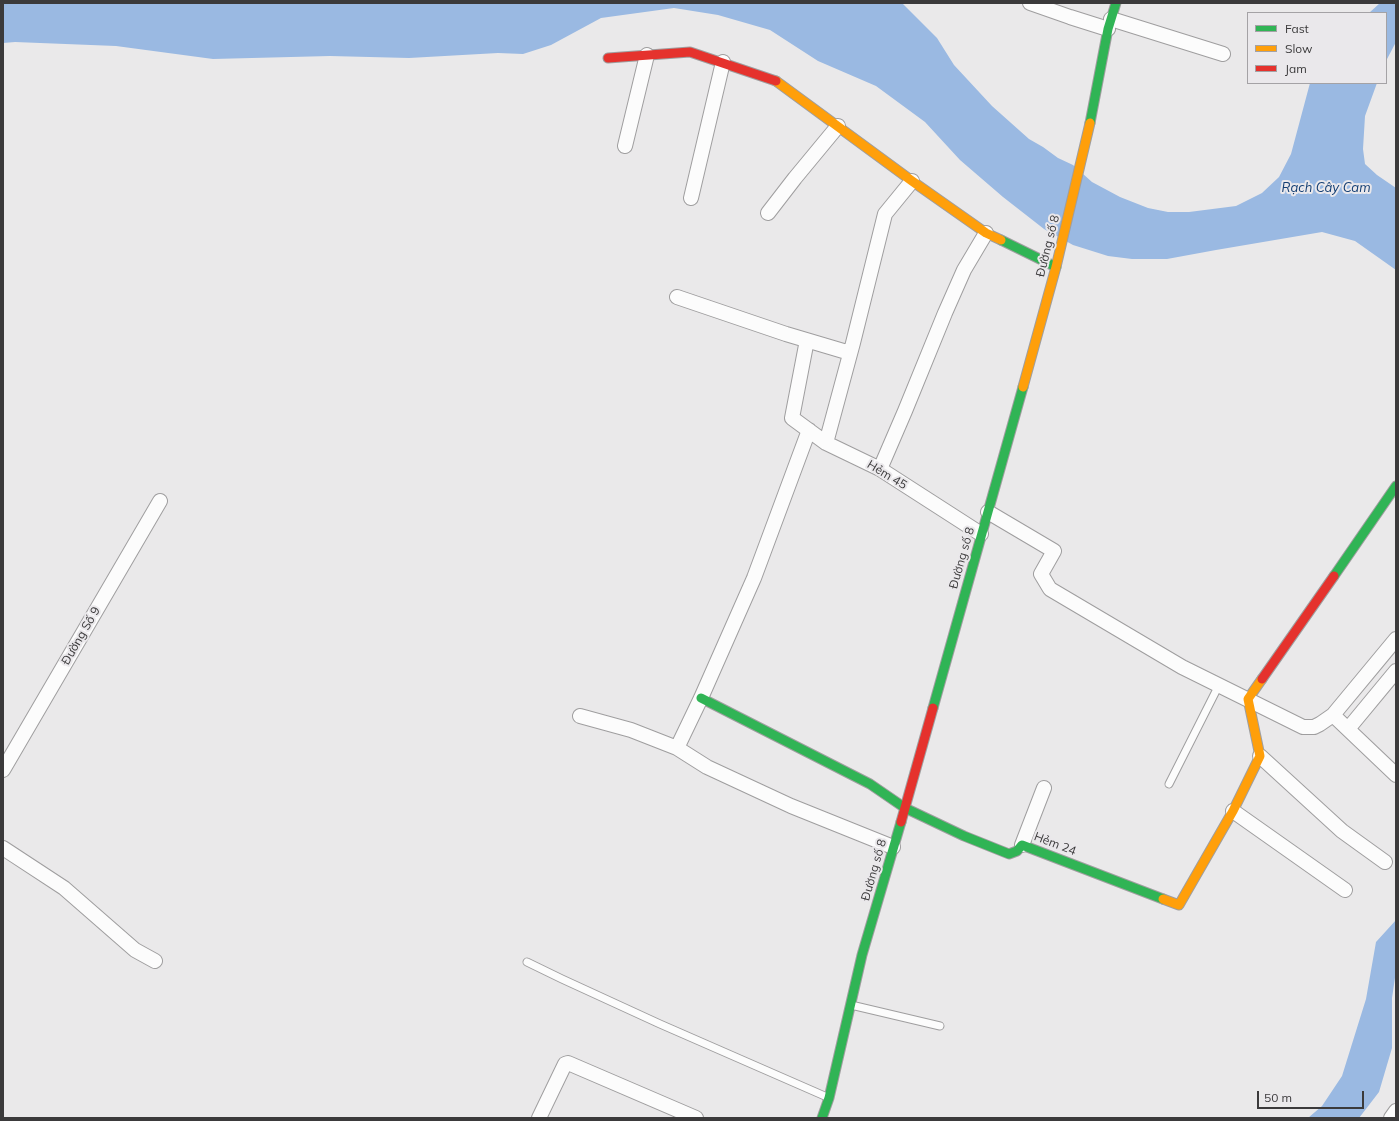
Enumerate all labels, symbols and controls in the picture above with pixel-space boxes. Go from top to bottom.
legend [1247,12,1387,84]
text: Fast [1285,21,1309,36]
text: Slow [1285,41,1313,56]
text: Jam [1285,61,1307,76]
water label: Rạch Cây Cam [1281,180,1371,196]
street label: Đường số 8 [1033,214,1063,278]
street label: Hẻm 45 [865,458,909,492]
street label: Đường số 8 [946,526,978,590]
street label: Đường Số 9 [59,604,103,668]
street label: Hẻm 24 [1032,829,1078,859]
street label: Đường số 8 [858,838,890,902]
scale bar [1259,1083,1366,1109]
text: 50 m [1264,1090,1292,1105]

